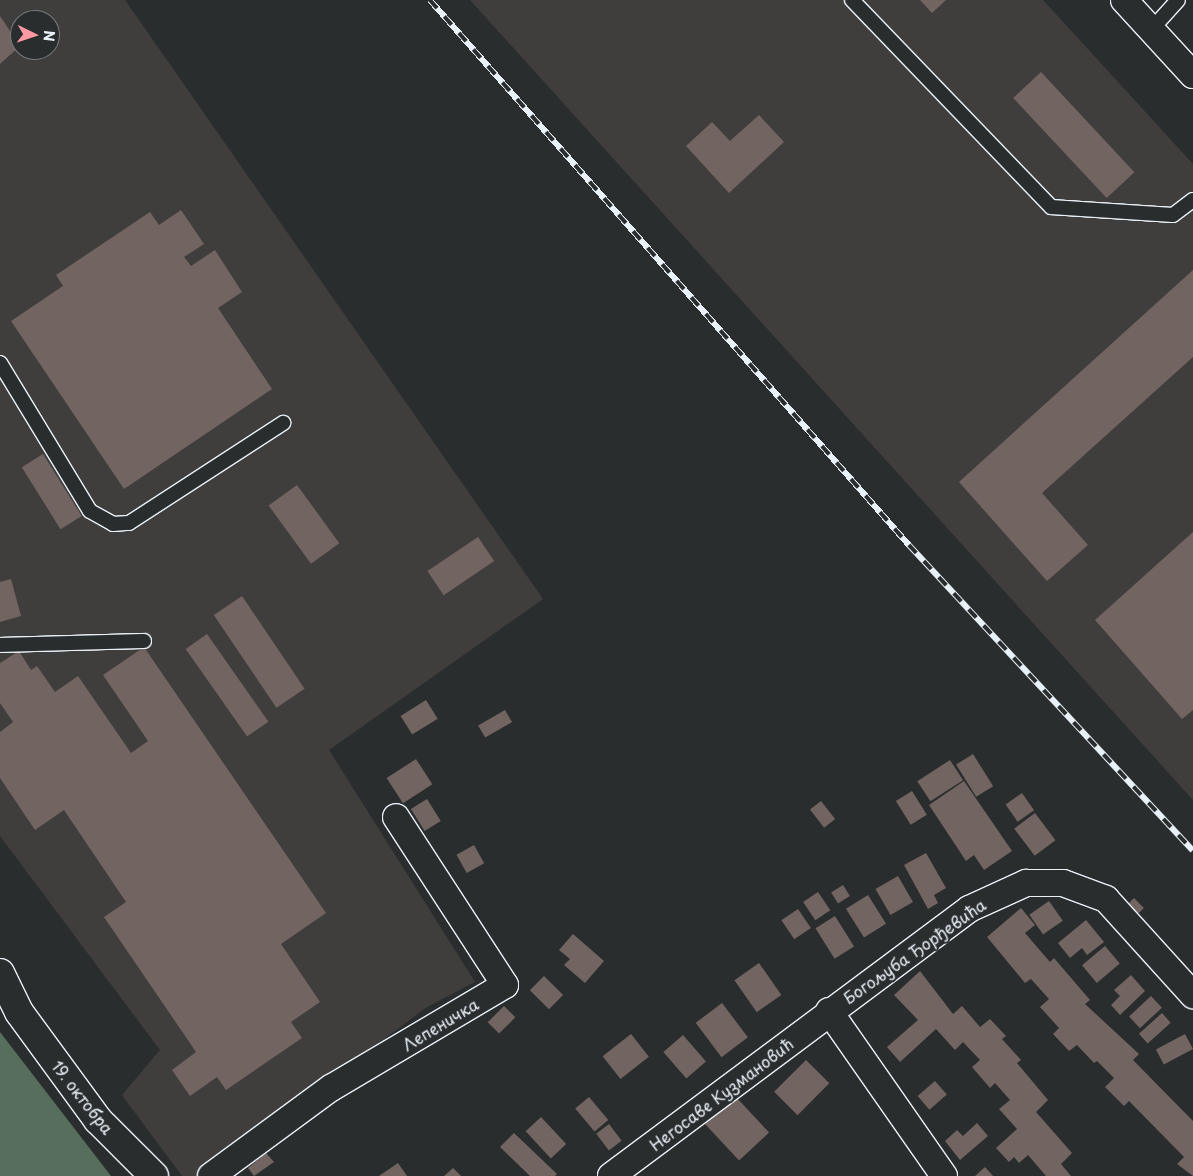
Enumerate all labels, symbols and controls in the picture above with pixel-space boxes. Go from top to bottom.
north arrow [10,10,60,60]
text: N [39,30,60,42]
street label: Богољуба Ђорђевића [839,894,989,1008]
street label: Лепеничка [399,994,481,1054]
street label: Негосаве Кузмановић [645,1033,797,1155]
street label: 19. октобра [48,1056,118,1138]

